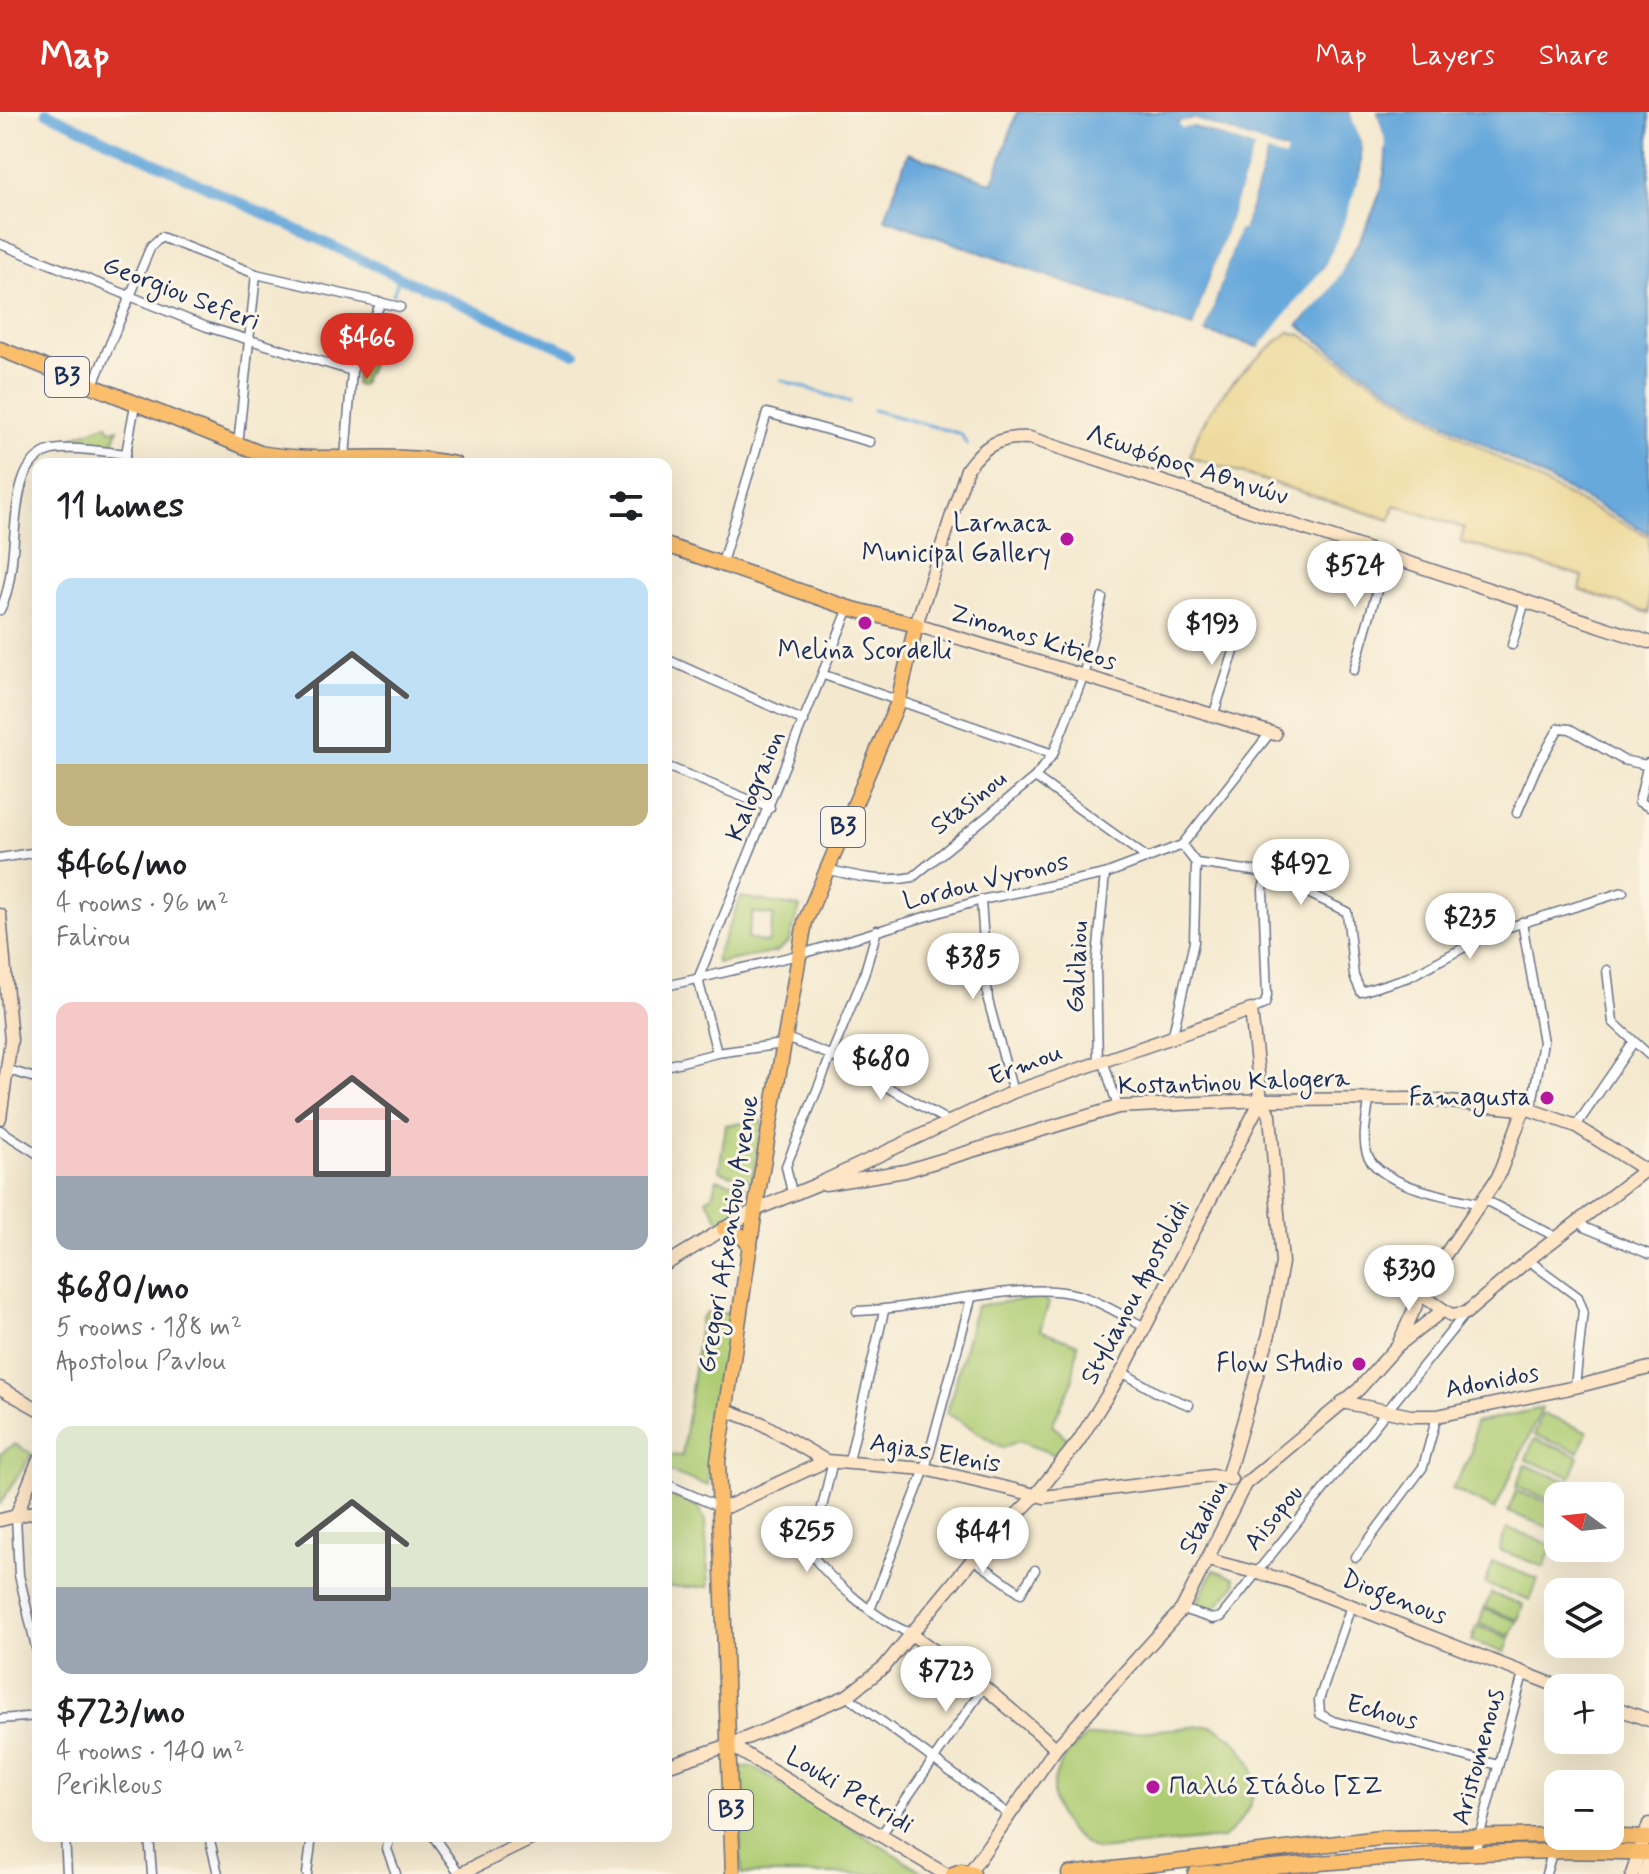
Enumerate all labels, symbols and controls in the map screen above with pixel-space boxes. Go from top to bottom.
text: Map [40,32,110,81]
text: Map [1316,38,1367,75]
text: Layers [1411,38,1495,75]
text: Share [1539,38,1609,75]
street label: Georgiou Seferi [97,248,265,341]
pin: $466 [320,313,414,381]
text: $466 [338,322,396,356]
road number: B3 [45,357,89,397]
street label: Λεωφόρος Αθηνών [1082,417,1292,515]
text: 11 homes [56,484,184,529]
icon: filters [604,484,648,528]
place label: Larnaca Municipal Gallery [862,507,1051,571]
marker: Larnaca Municipal Gallery [1058,530,1076,548]
pin: $524 [1308,541,1402,609]
text: $524 [1325,550,1385,584]
street label: Zinonos Kitieos [945,596,1121,680]
pin: $193 [1165,599,1259,667]
text: $193 [1185,608,1239,642]
marker: Melina Scordelli [856,614,874,632]
icon: home [280,630,424,774]
place label: Melina Scordelli [778,634,952,668]
street label: Kalograion [718,726,795,847]
street label: Stasinou [924,762,1014,844]
road number: B3 [821,807,865,847]
pin: $492 [1254,839,1348,907]
text: $466/mo [56,842,187,887]
street label: Lordou Vyronos [900,845,1072,919]
text: $492 [1270,848,1332,882]
text: 4 rooms · 96 m² [56,887,229,921]
pin: $235 [1423,893,1517,961]
text: $235 [1443,902,1497,936]
street label: Galilaiou [1059,920,1097,1014]
text: Falirou [56,921,130,955]
pin: $385 [926,933,1020,1001]
text: $385 [945,942,1001,976]
pin: $680 [834,1034,928,1102]
street label: Ermou [985,1036,1067,1094]
text: $680 [852,1043,910,1077]
icon: home [280,1054,424,1198]
street label: Kostantinou Kalogera [1117,1062,1351,1106]
place label: Famagusta [1409,1081,1531,1117]
marker: Famagusta [1538,1089,1556,1107]
street label: Gregori Afxentiou Avenue [690,1093,770,1376]
street label: Stylianou Apostolidi [1073,1195,1202,1392]
pin: $330 [1362,1245,1456,1313]
text: $330 [1382,1254,1436,1288]
text: $680/mo [56,1266,189,1311]
text: 5 rooms · 188 m² [56,1311,242,1345]
text: Apostolou Pavlou [56,1345,227,1379]
place label: Flow Studio [1216,1347,1343,1381]
marker: Flow Studio [1350,1355,1368,1373]
street label: Adonidos [1442,1356,1542,1408]
street label: Agias Elenis [867,1426,1003,1482]
street label: Stadiou [1171,1475,1237,1561]
icon: home [280,1478,424,1622]
street label: Aisopou [1237,1478,1311,1558]
north arrow [1544,1482,1624,1562]
map controls [1544,1482,1624,1850]
pin: $255 [760,1506,854,1574]
pin: $441 [936,1507,1030,1575]
text: $255 [779,1515,835,1549]
text: $441 [955,1516,1011,1550]
street label: Diogenous [1335,1562,1452,1636]
button: layers [1544,1578,1624,1658]
pin: $723 [899,1646,993,1714]
text: $723 [918,1655,974,1689]
button: + [1544,1674,1624,1754]
street label: Aristomenous [1444,1685,1514,1829]
street label: Echous [1342,1687,1422,1739]
text: $723/mo [56,1690,185,1735]
text: 4 rooms · 140 m² [56,1735,245,1769]
street label: Louki Petridi [779,1740,919,1842]
text: Perikleous [56,1769,163,1803]
place label: Παλιό Στάδιο ΓΣΖ [1169,1770,1382,1804]
button: − [1544,1770,1624,1850]
marker: Παλιό Στάδιο ΓΣΖ [1144,1778,1162,1796]
road number: B3 [709,1790,753,1830]

